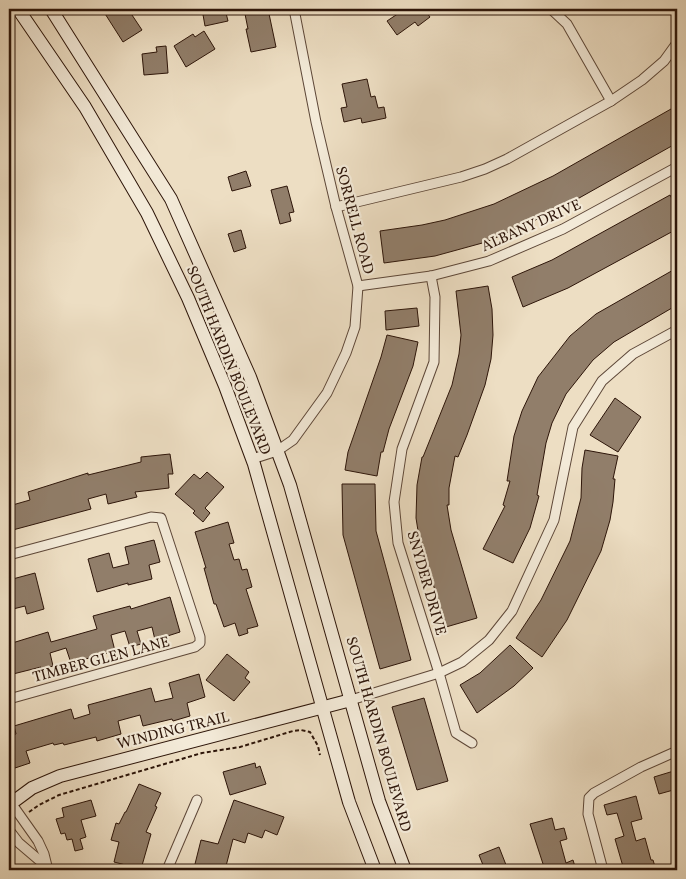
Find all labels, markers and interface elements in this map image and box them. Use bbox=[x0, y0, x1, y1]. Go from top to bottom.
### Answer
street label: SORRELL ROAD bbox=[329, 164, 378, 277]
street label: ALBANY DRIVE bbox=[478, 195, 585, 258]
street label: SOUTH HARDIN BOULEVARD bbox=[180, 263, 275, 458]
street label: SNYDER DRIVE bbox=[401, 529, 451, 638]
street label: TIMBER GLEN LANE bbox=[31, 632, 172, 689]
street label: SOUTH HARDIN BOULEVARD bbox=[340, 634, 416, 835]
street label: WINDING TRAIL bbox=[115, 707, 232, 756]

